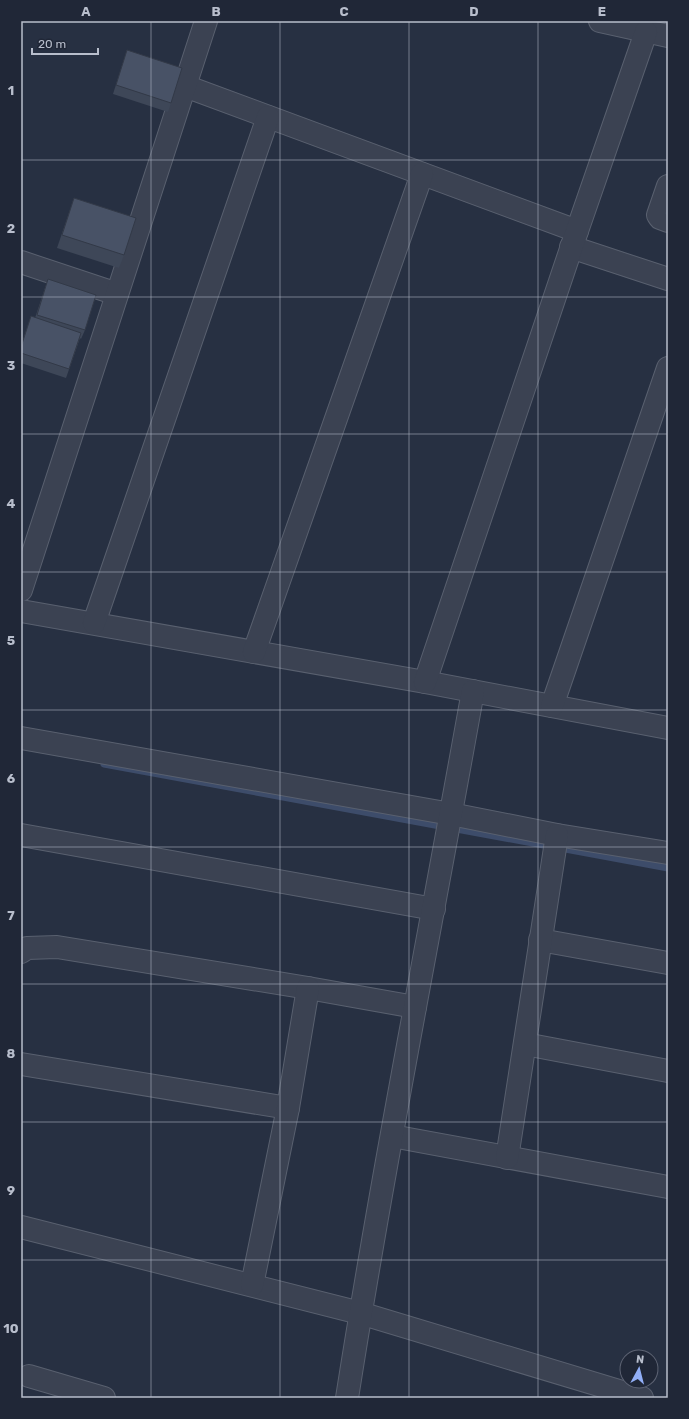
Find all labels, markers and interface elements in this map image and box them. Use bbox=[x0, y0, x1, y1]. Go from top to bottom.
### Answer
text: A bbox=[81, 4, 91, 19]
text: B bbox=[211, 4, 221, 19]
text: C bbox=[339, 4, 349, 19]
text: D bbox=[469, 4, 479, 19]
text: E bbox=[598, 4, 606, 19]
scale bar bbox=[32, 30, 98, 56]
text: 20 m bbox=[38, 37, 66, 51]
text: 1 bbox=[8, 83, 14, 98]
text: 2 bbox=[7, 221, 15, 236]
text: 3 bbox=[7, 358, 16, 373]
text: 4 bbox=[7, 496, 16, 511]
text: 5 bbox=[7, 633, 15, 648]
text: 6 bbox=[7, 771, 16, 786]
text: 7 bbox=[7, 908, 15, 923]
text: 8 bbox=[7, 1046, 16, 1061]
text: 9 bbox=[7, 1183, 15, 1198]
text: 10 bbox=[3, 1321, 19, 1336]
north arrow bbox=[619, 1349, 659, 1389]
text: N bbox=[635, 1353, 645, 1367]

